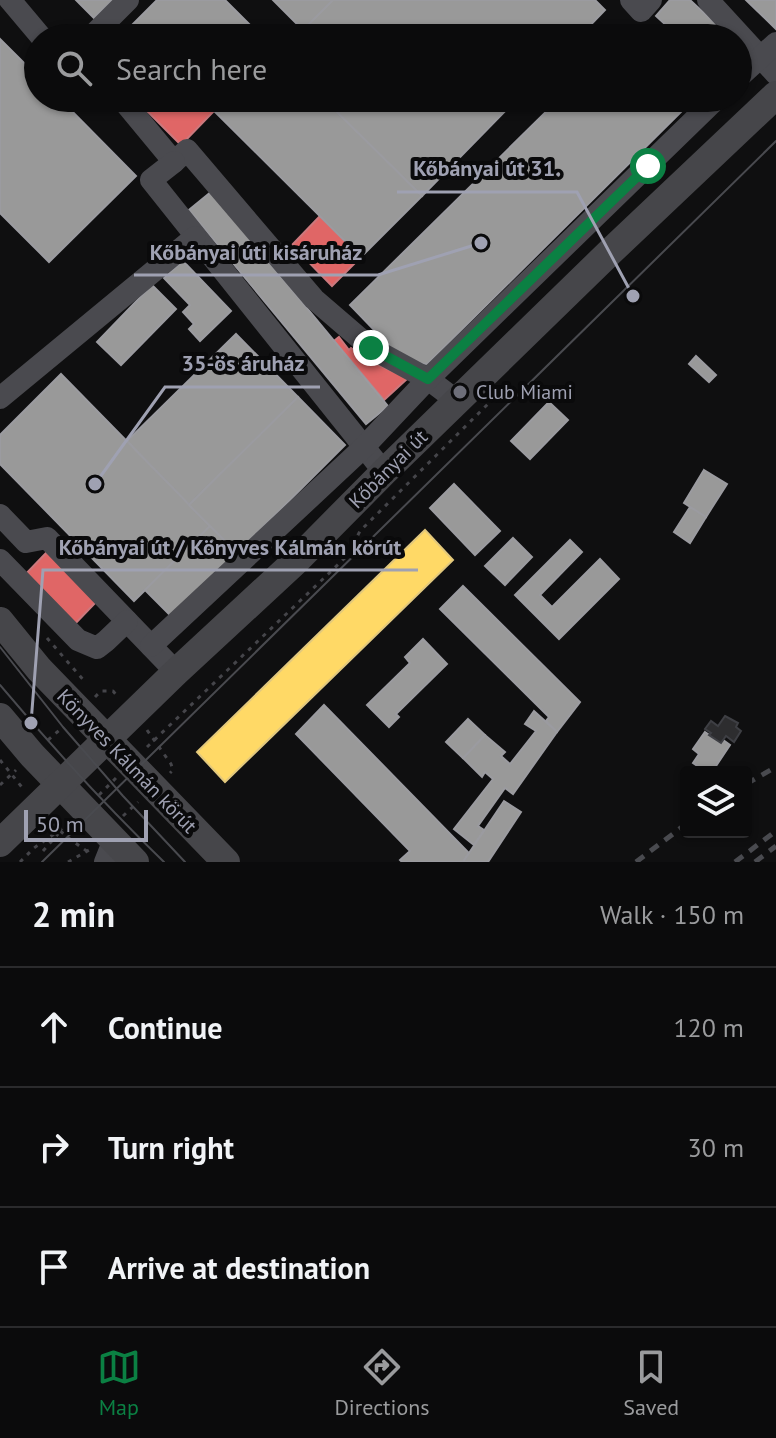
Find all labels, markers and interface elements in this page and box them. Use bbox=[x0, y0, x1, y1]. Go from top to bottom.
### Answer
search box bbox=[24, 24, 752, 112]
icon: search bbox=[52, 46, 96, 90]
text: Search here bbox=[116, 49, 267, 88]
callout: Kőbányai út 31. bbox=[397, 146, 577, 192]
route start bbox=[630, 148, 666, 184]
text: Kőbányai út 31. bbox=[413, 154, 561, 182]
callout: Kőbányai úti kisáruház bbox=[134, 229, 378, 275]
text: Kőbányai úti kisáruház bbox=[150, 238, 362, 266]
route end bbox=[353, 330, 389, 366]
callout: 35-ös áruház bbox=[165, 341, 320, 387]
text: 35-ös áruház bbox=[182, 349, 304, 377]
place label: Club Miami bbox=[476, 379, 573, 405]
marker: Club Miami bbox=[451, 383, 469, 401]
street label: Kőbányai út bbox=[343, 424, 433, 514]
callout: Kőbányai út / Könyves Kálmán körút bbox=[43, 524, 418, 570]
text: Kőbányai út / Könyves Kálmán körút bbox=[59, 533, 402, 561]
street label: Könyves Kálmán körút bbox=[51, 683, 203, 839]
map controls bbox=[680, 766, 752, 838]
button: layers bbox=[680, 766, 752, 838]
scale bar bbox=[24, 806, 148, 842]
text: 50 m bbox=[36, 810, 84, 838]
text: 2 min bbox=[32, 892, 115, 936]
text: Walk · 150 m bbox=[600, 898, 744, 931]
icon: ahead bbox=[32, 1005, 76, 1049]
text: Continue bbox=[108, 1008, 222, 1047]
text: 120 m bbox=[673, 1011, 744, 1044]
icon: right bbox=[32, 1125, 76, 1169]
text: Turn right bbox=[108, 1128, 234, 1167]
text: 30 m bbox=[688, 1131, 744, 1164]
icon: arrive bbox=[32, 1245, 76, 1289]
text: Arrive at destination bbox=[108, 1248, 370, 1287]
tab: Map bbox=[97, 1345, 141, 1421]
tab: Directions bbox=[334, 1345, 430, 1421]
tab: Saved bbox=[623, 1345, 679, 1421]

